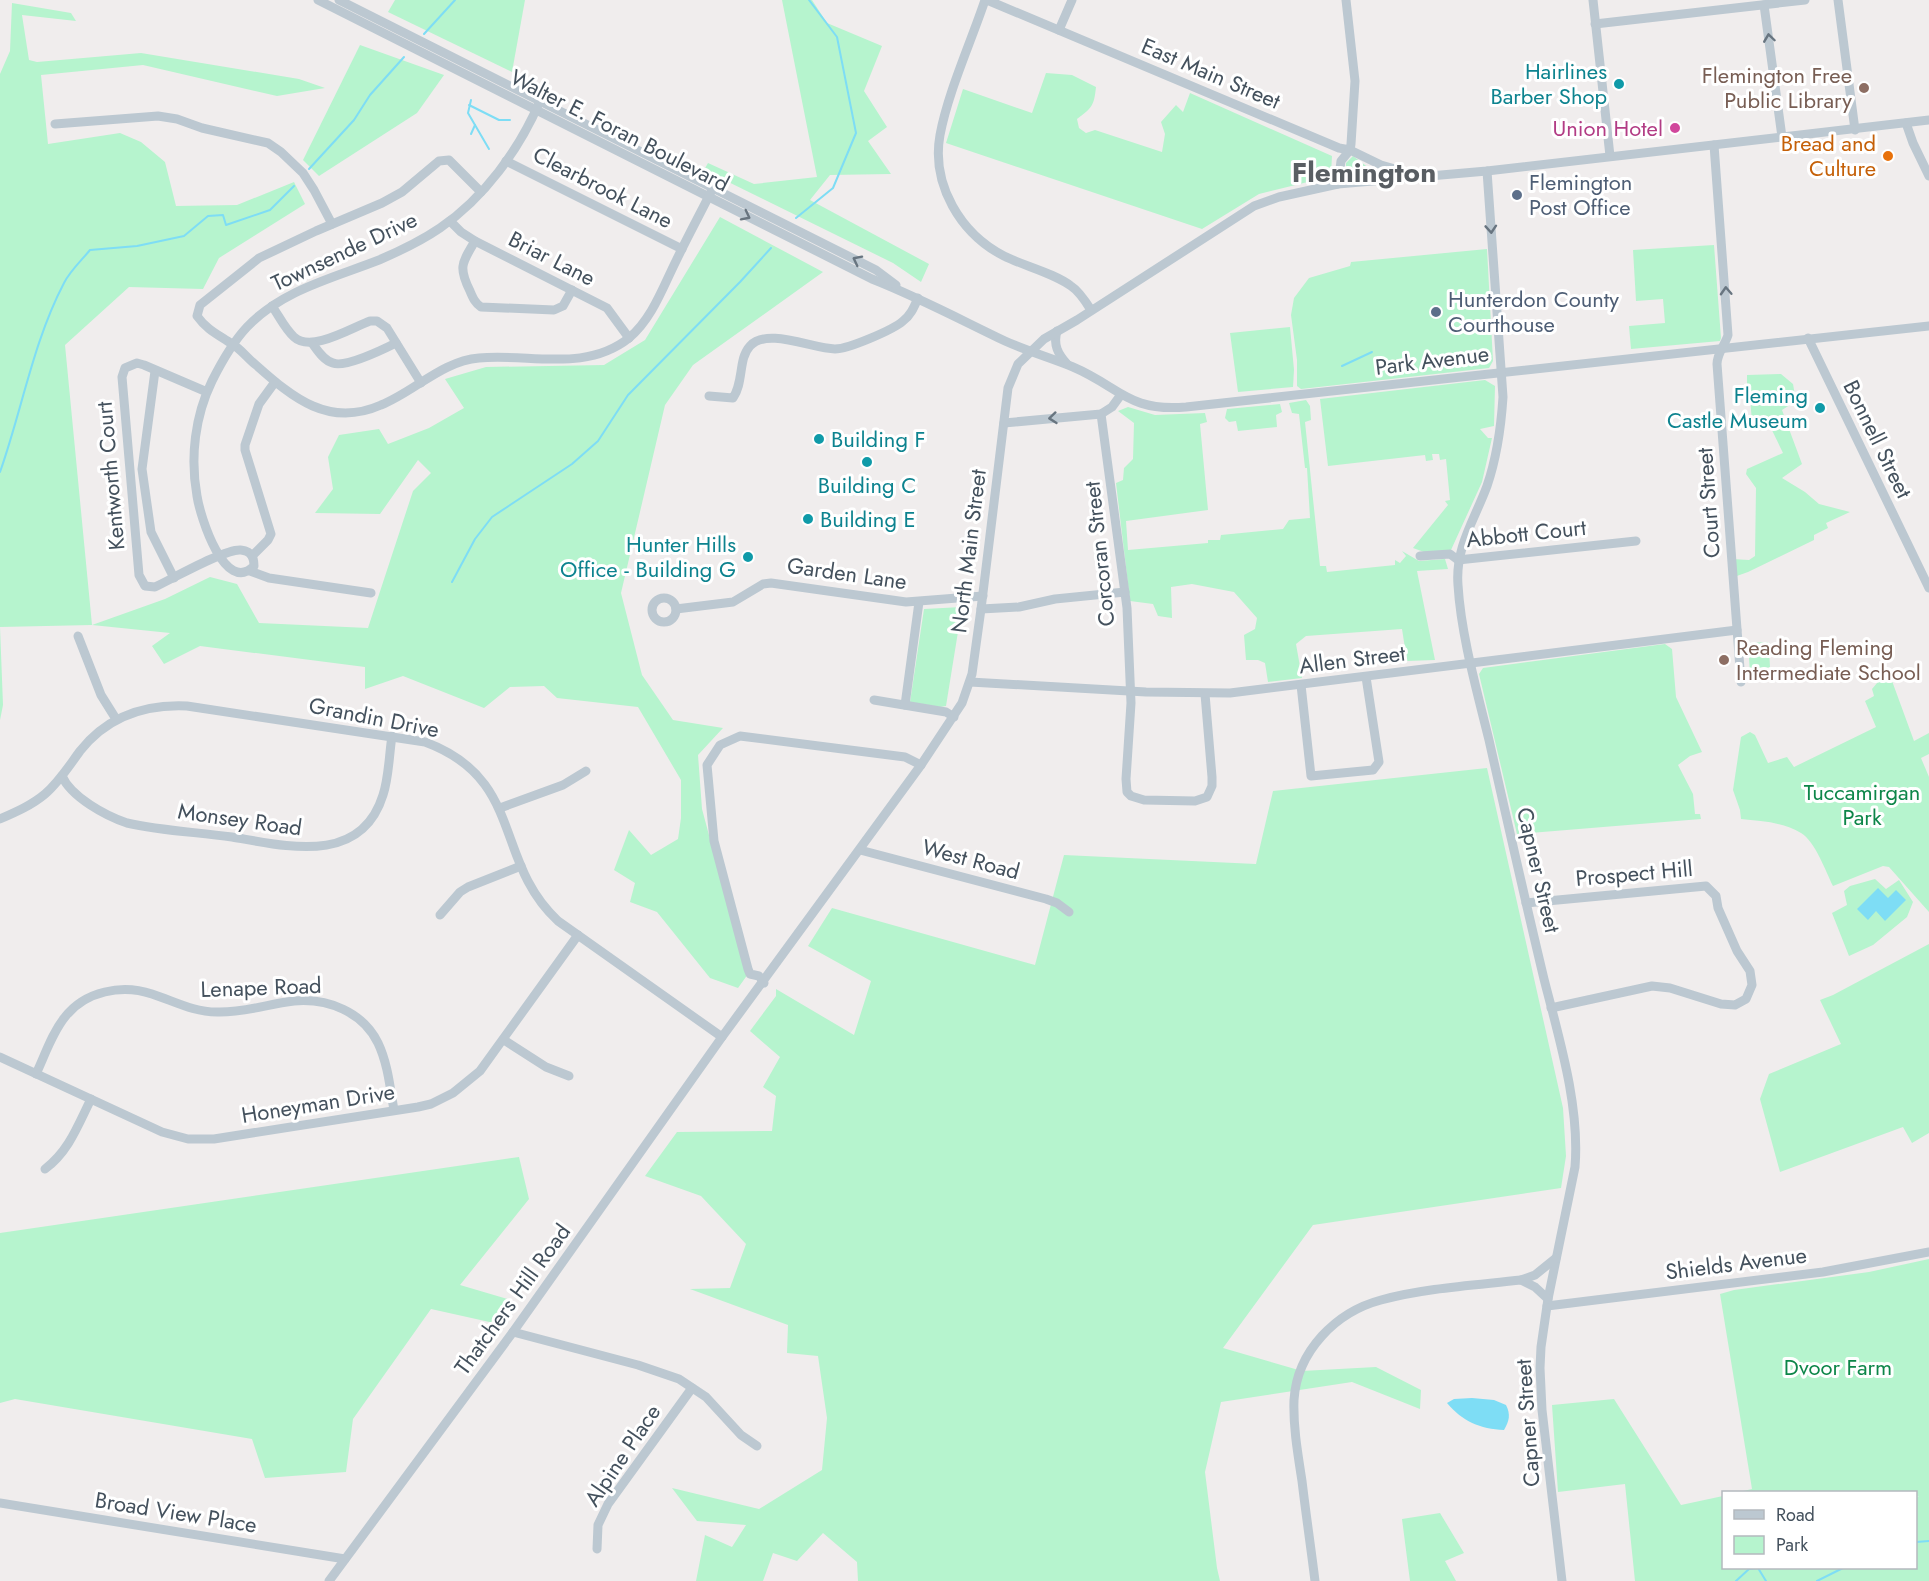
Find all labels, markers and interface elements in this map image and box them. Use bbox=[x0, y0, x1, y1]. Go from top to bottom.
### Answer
street label: East Main Street bbox=[1137, 29, 1286, 117]
one-way arrow bbox=[1763, 33, 1775, 42]
place label: Hairlines Barber Shop bbox=[1490, 55, 1607, 112]
place label: Flemington Free Public Library bbox=[1702, 59, 1852, 116]
street label: Walter E. Foran Boulevard bbox=[505, 61, 735, 199]
marker: Hairlines Barber Shop bbox=[1612, 77, 1626, 91]
marker: Flemington Free Public Library bbox=[1857, 81, 1871, 95]
place label: Union Hotel bbox=[1552, 112, 1663, 144]
marker: Union Hotel bbox=[1668, 121, 1682, 135]
place label: Bread and Culture bbox=[1781, 127, 1876, 184]
street label: Clearbrook Lane bbox=[528, 138, 678, 236]
marker: Bread and Culture bbox=[1881, 149, 1895, 163]
district label: Flemington bbox=[1292, 152, 1436, 193]
place label: Flemington Post Office bbox=[1529, 166, 1632, 223]
marker: Flemington Post Office bbox=[1510, 188, 1524, 202]
street label: Townsende Drive bbox=[266, 203, 422, 299]
one-way arrow bbox=[739, 208, 750, 220]
street label: Briar Lane bbox=[503, 222, 601, 294]
one-way arrow bbox=[1484, 225, 1497, 234]
one-way arrow bbox=[852, 255, 863, 267]
place label: Hunterdon County Courthouse bbox=[1448, 283, 1619, 340]
one-way arrow bbox=[1719, 287, 1732, 296]
marker: Hunterdon County Courthouse bbox=[1429, 305, 1443, 319]
street label: Park Avenue bbox=[1373, 337, 1491, 383]
street label: Bonnell Street bbox=[1836, 374, 1921, 504]
place label: Fleming Castle Museum bbox=[1667, 379, 1808, 436]
street label: Kentworth Court bbox=[88, 400, 132, 552]
marker: Fleming Castle Museum bbox=[1813, 401, 1827, 415]
one-way arrow bbox=[1048, 411, 1057, 424]
place label: Building F bbox=[831, 423, 926, 455]
marker: Building F bbox=[812, 432, 826, 446]
street label: Court Street bbox=[1688, 446, 1728, 559]
marker: Building C bbox=[860, 455, 874, 469]
street label: North Main Street bbox=[942, 467, 994, 635]
place label: Building C bbox=[818, 469, 916, 501]
street label: Corcoran Street bbox=[1075, 479, 1123, 628]
place label: Building E bbox=[820, 503, 916, 535]
street label: Abbott Court bbox=[1465, 511, 1588, 555]
marker: Building E bbox=[801, 512, 815, 526]
place label: Hunter Hills Office - Building G bbox=[560, 528, 736, 585]
street label: Garden Lane bbox=[785, 549, 909, 597]
marker: Hunter Hills Office - Building G bbox=[741, 550, 755, 564]
place label: Reading Fleming Intermediate School bbox=[1736, 631, 1921, 688]
street label: Allen Street bbox=[1297, 637, 1408, 681]
marker: Reading Fleming Intermediate School bbox=[1717, 653, 1731, 667]
street label: Grandin Drive bbox=[306, 689, 442, 745]
park label: Tuccamirgan Park bbox=[1804, 776, 1920, 833]
street label: Monsey Road bbox=[176, 794, 304, 844]
street label: Capner Street bbox=[1509, 804, 1569, 937]
street label: West Road bbox=[919, 831, 1023, 887]
street label: Prospect Hill bbox=[1574, 852, 1694, 894]
street label: Lenape Road bbox=[200, 969, 322, 1005]
street label: Honeyman Drive bbox=[239, 1075, 397, 1131]
street label: Thatchers Hill Road bbox=[446, 1217, 578, 1381]
street label: Shields Avenue bbox=[1663, 1238, 1809, 1288]
park label: Dvoor Farm bbox=[1784, 1351, 1892, 1383]
street label: Capner Street bbox=[1507, 1357, 1547, 1488]
street label: Alpine Place bbox=[576, 1398, 668, 1512]
street label: Broad View Place bbox=[93, 1483, 259, 1541]
legend bbox=[1722, 1491, 1917, 1569]
text: Road bbox=[1776, 1502, 1815, 1528]
text: Park bbox=[1776, 1532, 1808, 1558]

